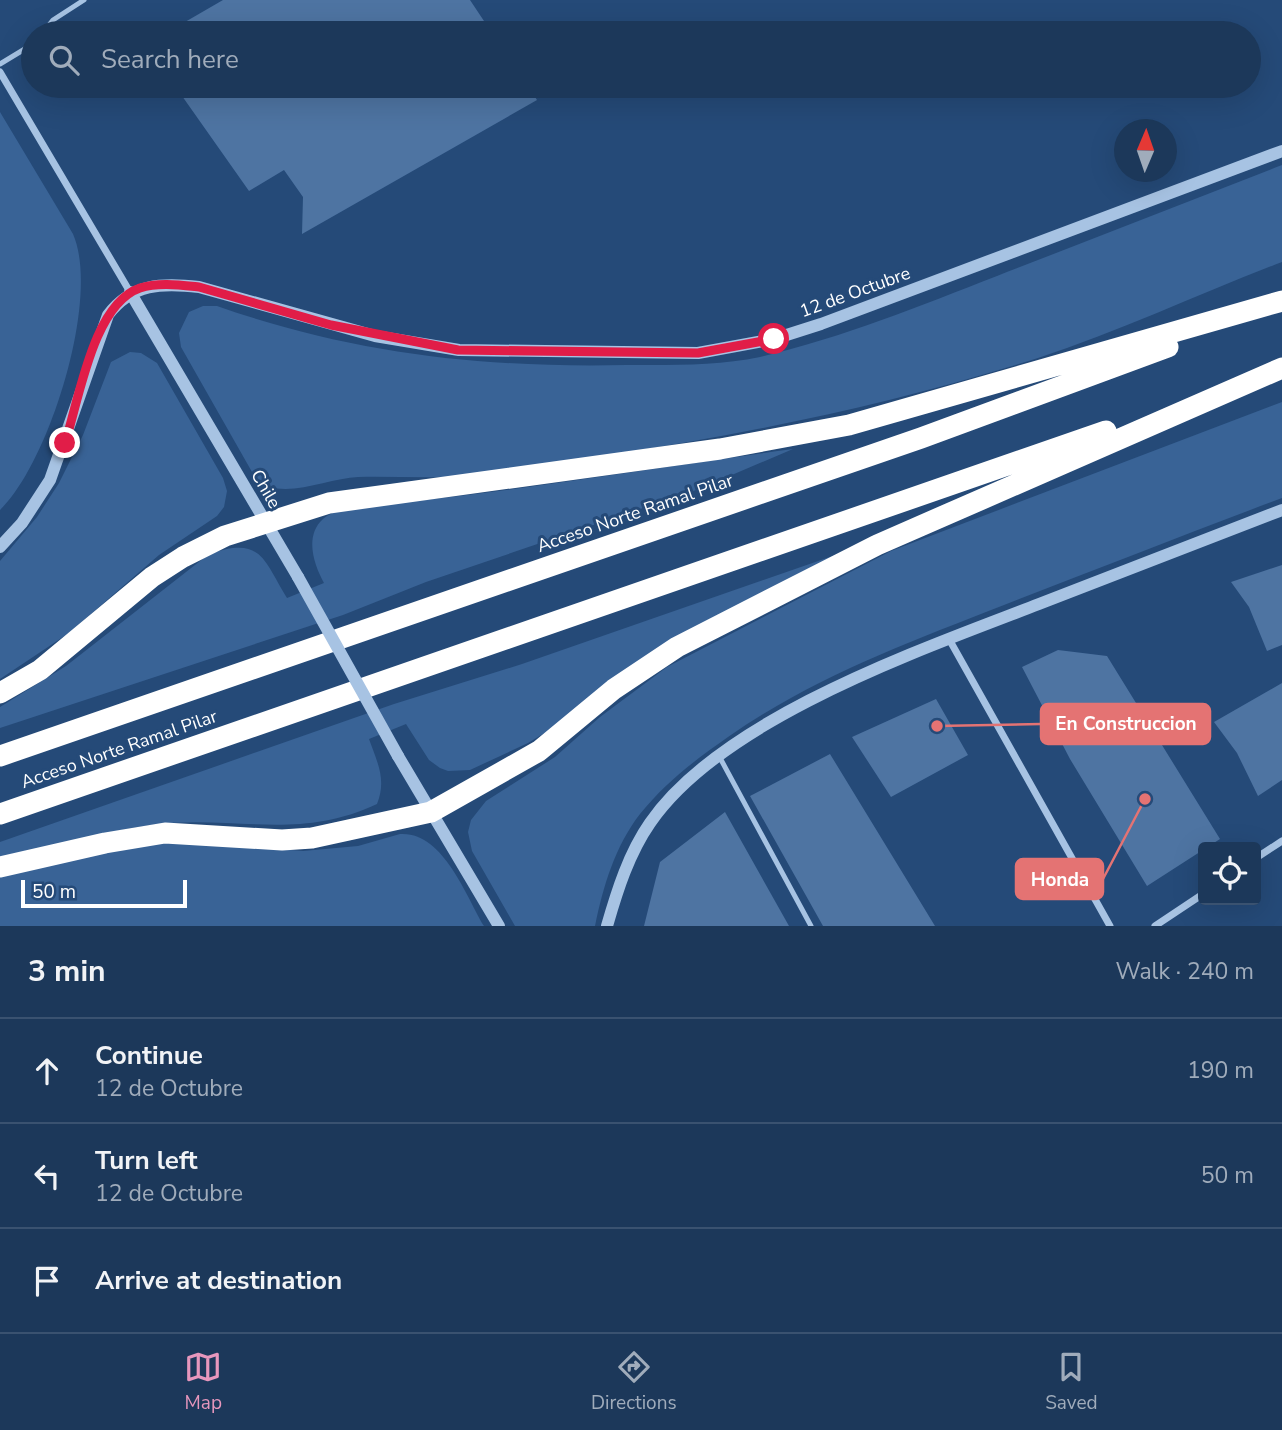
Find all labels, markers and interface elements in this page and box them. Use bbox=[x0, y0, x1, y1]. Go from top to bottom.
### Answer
search box bbox=[21, 21, 1261, 98]
icon: search bbox=[45, 41, 83, 79]
text: Search here bbox=[101, 42, 239, 77]
north arrow bbox=[1114, 119, 1177, 182]
street label: 12 de Octubre bbox=[796, 261, 914, 323]
route start bbox=[758, 323, 789, 354]
route end bbox=[49, 427, 80, 458]
street label: Chile bbox=[245, 465, 287, 513]
street label: Acceso Norte Ramal Pilar bbox=[534, 468, 737, 558]
street label: Acceso Norte Ramal Pilar bbox=[18, 704, 221, 794]
callout: En Construccion bbox=[1041, 704, 1210, 744]
text: En Construccion bbox=[1055, 711, 1197, 737]
map controls bbox=[1198, 842, 1261, 905]
button: locate bbox=[1198, 842, 1261, 905]
callout: Honda bbox=[1016, 859, 1103, 899]
text: Honda bbox=[1031, 867, 1089, 893]
scale bar bbox=[21, 877, 187, 909]
text: 50 m bbox=[32, 879, 76, 905]
text: 3 min bbox=[28, 951, 106, 992]
text: Walk · 240 m bbox=[1115, 956, 1254, 987]
text: Continue bbox=[95, 1038, 203, 1073]
icon: ahead bbox=[28, 1052, 66, 1090]
text: 190 m bbox=[1187, 1055, 1254, 1086]
text: 12 de Octubre bbox=[95, 1073, 243, 1104]
text: Turn left bbox=[95, 1143, 198, 1178]
icon: left bbox=[28, 1157, 66, 1195]
text: 50 m bbox=[1201, 1160, 1254, 1191]
text: 12 de Octubre bbox=[95, 1178, 243, 1209]
icon: arrive bbox=[28, 1262, 66, 1300]
text: Arrive at destination bbox=[95, 1263, 342, 1298]
tab: Map bbox=[184, 1348, 222, 1416]
tab: Directions bbox=[591, 1348, 677, 1416]
tab: Saved bbox=[1045, 1348, 1098, 1416]

